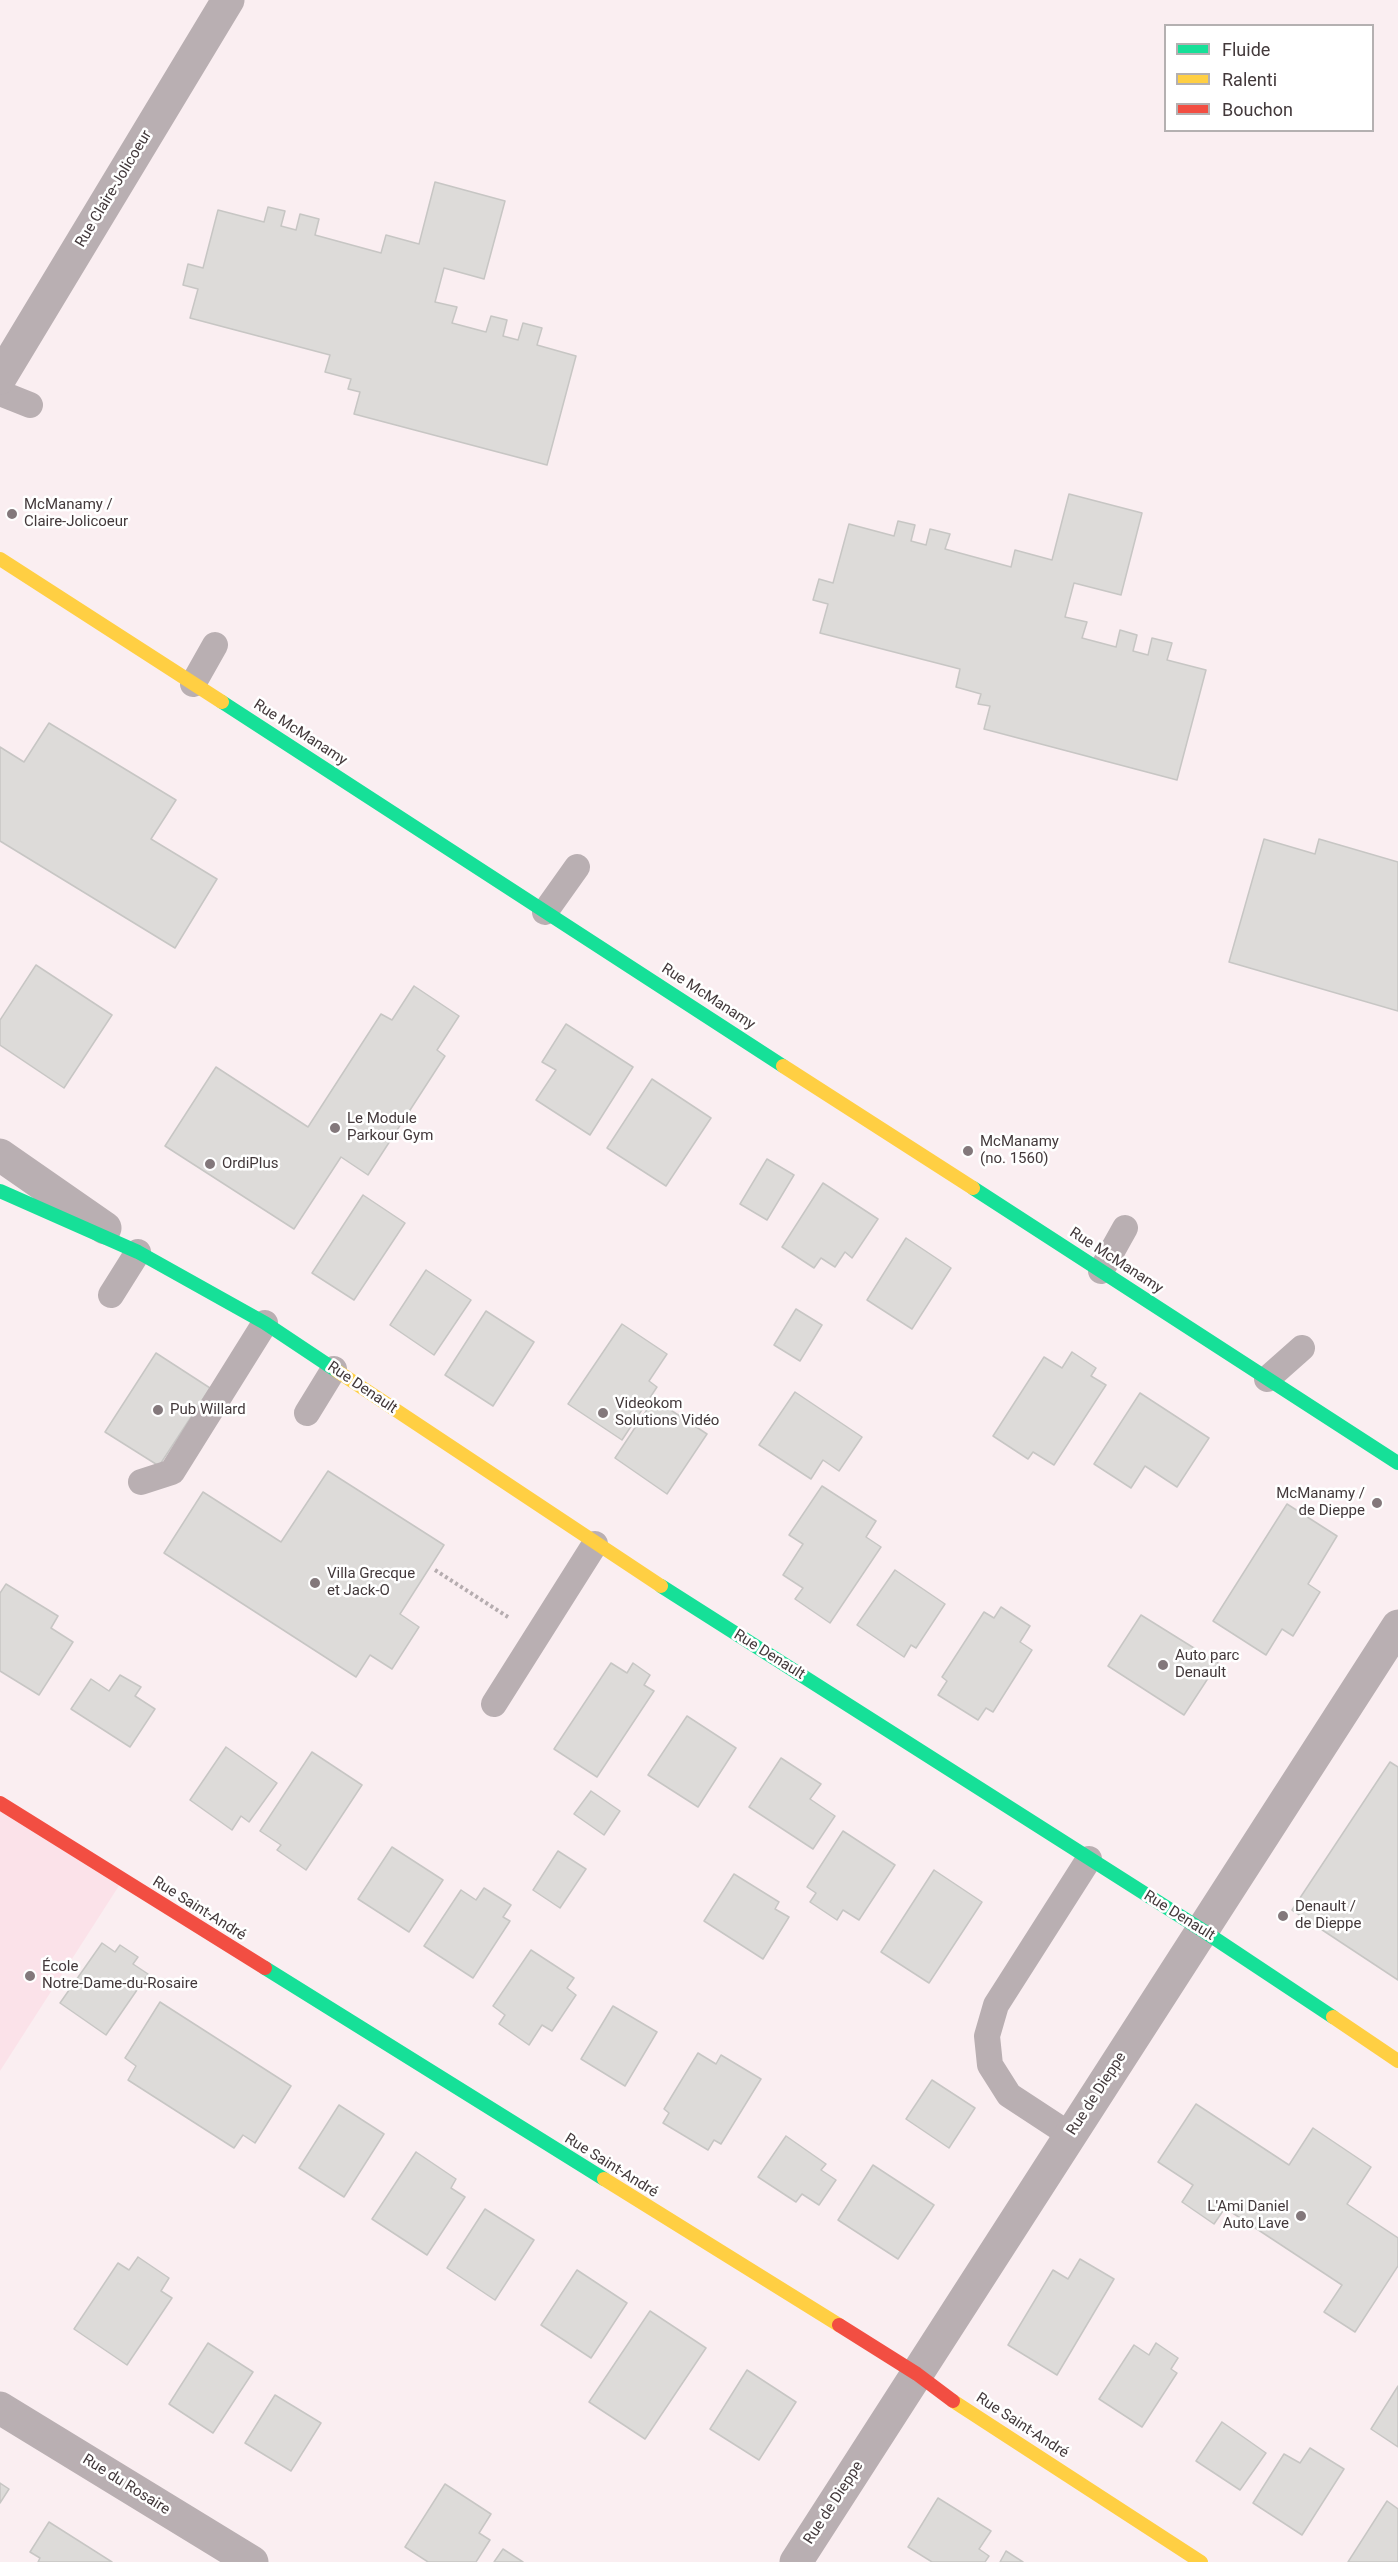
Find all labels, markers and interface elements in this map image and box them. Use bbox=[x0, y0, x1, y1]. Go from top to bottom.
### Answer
legend bbox=[1164, 24, 1374, 132]
text: Fluide bbox=[1222, 39, 1270, 60]
text: Ralenti bbox=[1222, 69, 1277, 90]
text: Bouchon bbox=[1222, 99, 1293, 120]
street label: Rue Claire-Jolicoeur bbox=[72, 127, 156, 251]
place label: McManamy / Claire-Jolicoeur bbox=[24, 496, 128, 531]
marker: McManamy / Claire-Jolicoeur bbox=[5, 507, 19, 521]
street label: Rue McManamy bbox=[250, 696, 350, 770]
street label: Rue McManamy bbox=[658, 960, 758, 1034]
place label: Le Module Parkour Gym bbox=[347, 1110, 433, 1145]
marker: Le Module Parkour Gym bbox=[328, 1121, 342, 1135]
place label: McManamy (no. 1560) bbox=[980, 1133, 1059, 1168]
marker: McManamy (no. 1560) bbox=[961, 1144, 975, 1158]
place label: OrdiPlus bbox=[222, 1155, 278, 1173]
marker: OrdiPlus bbox=[203, 1157, 217, 1171]
street label: Rue McManamy bbox=[1066, 1224, 1166, 1298]
street label: Rue Denault bbox=[324, 1358, 400, 1418]
place label: Videokom Solutions Vidéo bbox=[615, 1395, 719, 1430]
place label: Pub Willard bbox=[170, 1401, 246, 1419]
marker: Pub Willard bbox=[151, 1403, 165, 1417]
marker: Videokom Solutions Vidéo bbox=[596, 1406, 610, 1420]
place label: McManamy / de Dieppe bbox=[1276, 1485, 1365, 1520]
marker: McManamy / de Dieppe bbox=[1370, 1496, 1384, 1510]
place label: Villa Grecque et Jack-O bbox=[327, 1565, 415, 1600]
marker: Villa Grecque et Jack-O bbox=[308, 1576, 322, 1590]
street label: Rue Denault bbox=[730, 1626, 808, 1684]
place label: Auto parc Denault bbox=[1175, 1647, 1239, 1682]
marker: Auto parc Denault bbox=[1156, 1658, 1170, 1672]
street label: Rue Saint-André bbox=[149, 1873, 249, 1945]
street label: Rue Denault bbox=[1140, 1887, 1218, 1945]
place label: Denault / de Dieppe bbox=[1295, 1898, 1361, 1933]
marker: Denault / de Dieppe bbox=[1276, 1909, 1290, 1923]
place label: École Notre-Dame-du-Rosaire bbox=[42, 1958, 198, 1993]
marker: École Notre-Dame-du-Rosaire bbox=[23, 1969, 37, 1983]
street label: Rue de Dieppe bbox=[1063, 2049, 1131, 2139]
street label: Rue Saint-André bbox=[561, 2130, 661, 2202]
place label: L'Ami Daniel Auto Lave bbox=[1207, 2198, 1289, 2233]
marker: L'Ami Daniel Auto Lave bbox=[1294, 2209, 1308, 2223]
street label: Rue Saint-André bbox=[972, 2389, 1072, 2463]
street label: Rue du Rosaire bbox=[79, 2451, 173, 2519]
street label: Rue de Dieppe bbox=[800, 2458, 868, 2548]

